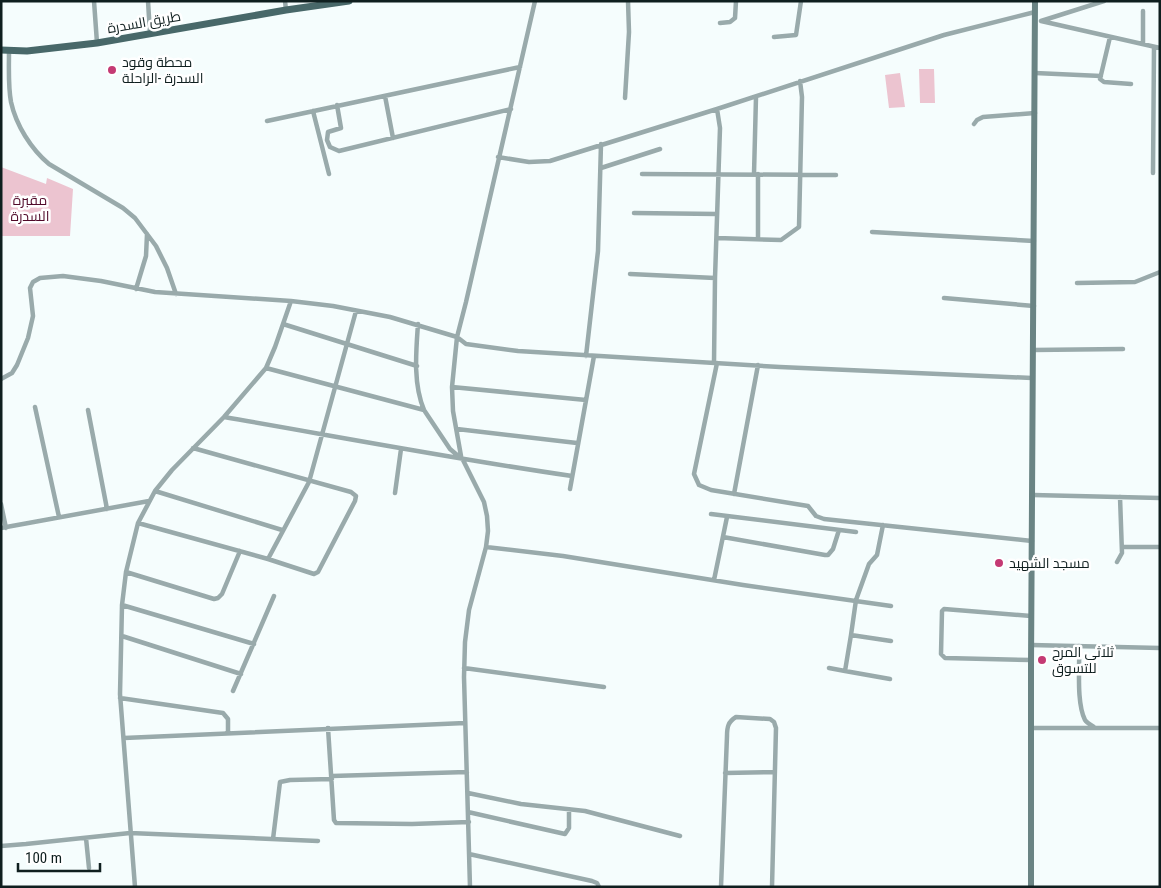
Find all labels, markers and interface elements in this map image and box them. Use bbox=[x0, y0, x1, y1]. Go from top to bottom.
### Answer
street label: طريق السدرة bbox=[106, 8, 182, 37]
place label: محطة وقود السدرة -الراحلة bbox=[122, 54, 203, 86]
marker: محطة وقود السدرة -الراحلة bbox=[106, 64, 118, 76]
park label: مقبرة السدرة bbox=[10, 192, 50, 224]
place label: مسجد الشهيد bbox=[1009, 555, 1090, 571]
marker: مسجد الشهيد bbox=[993, 557, 1005, 569]
place label: ثلاثي المرح للتسوق bbox=[1052, 644, 1114, 677]
marker: ثلاثي المرح للتسوق bbox=[1036, 654, 1048, 666]
scale bar bbox=[18, 840, 100, 872]
text: 100 m bbox=[25, 849, 62, 867]

